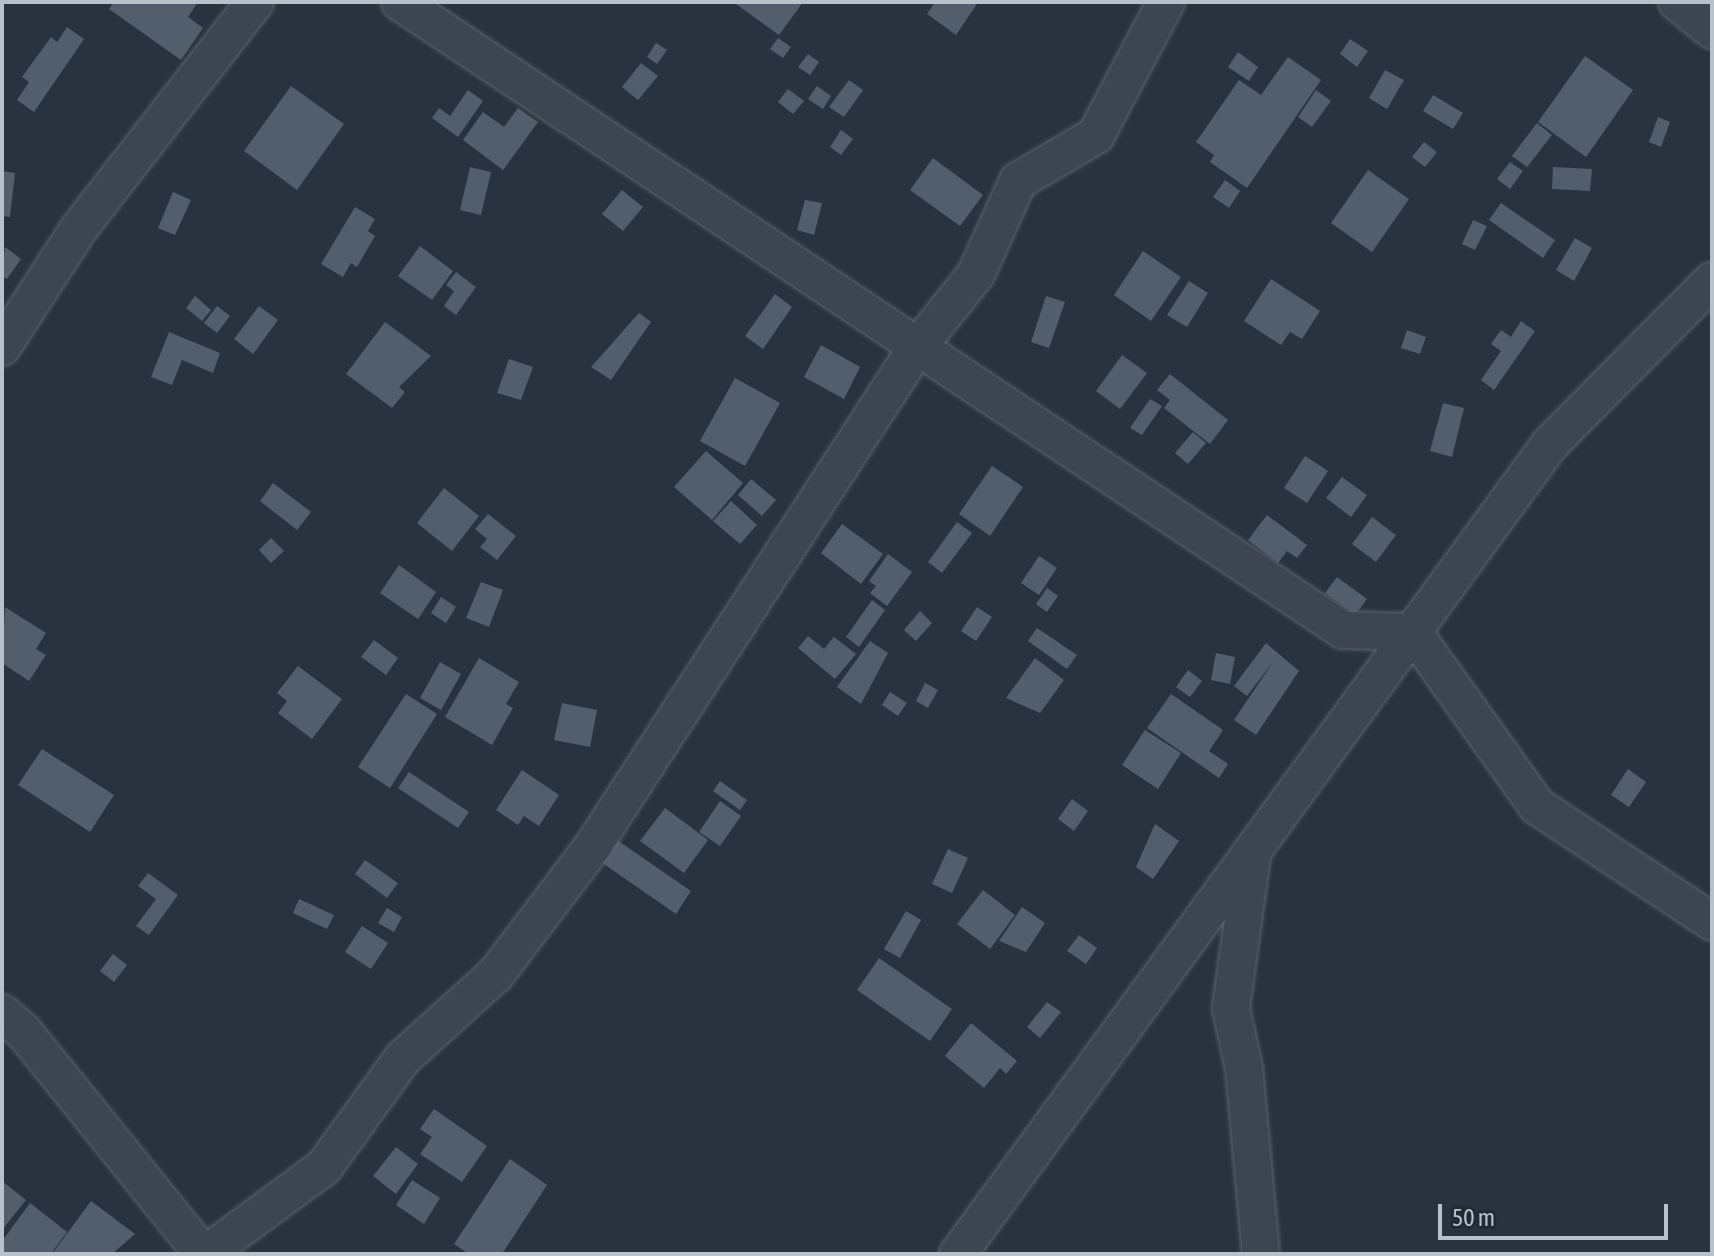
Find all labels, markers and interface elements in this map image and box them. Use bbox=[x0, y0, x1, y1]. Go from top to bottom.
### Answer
scale bar bbox=[1442, 1188, 1672, 1238]
text: 50 m bbox=[1452, 1204, 1495, 1231]

